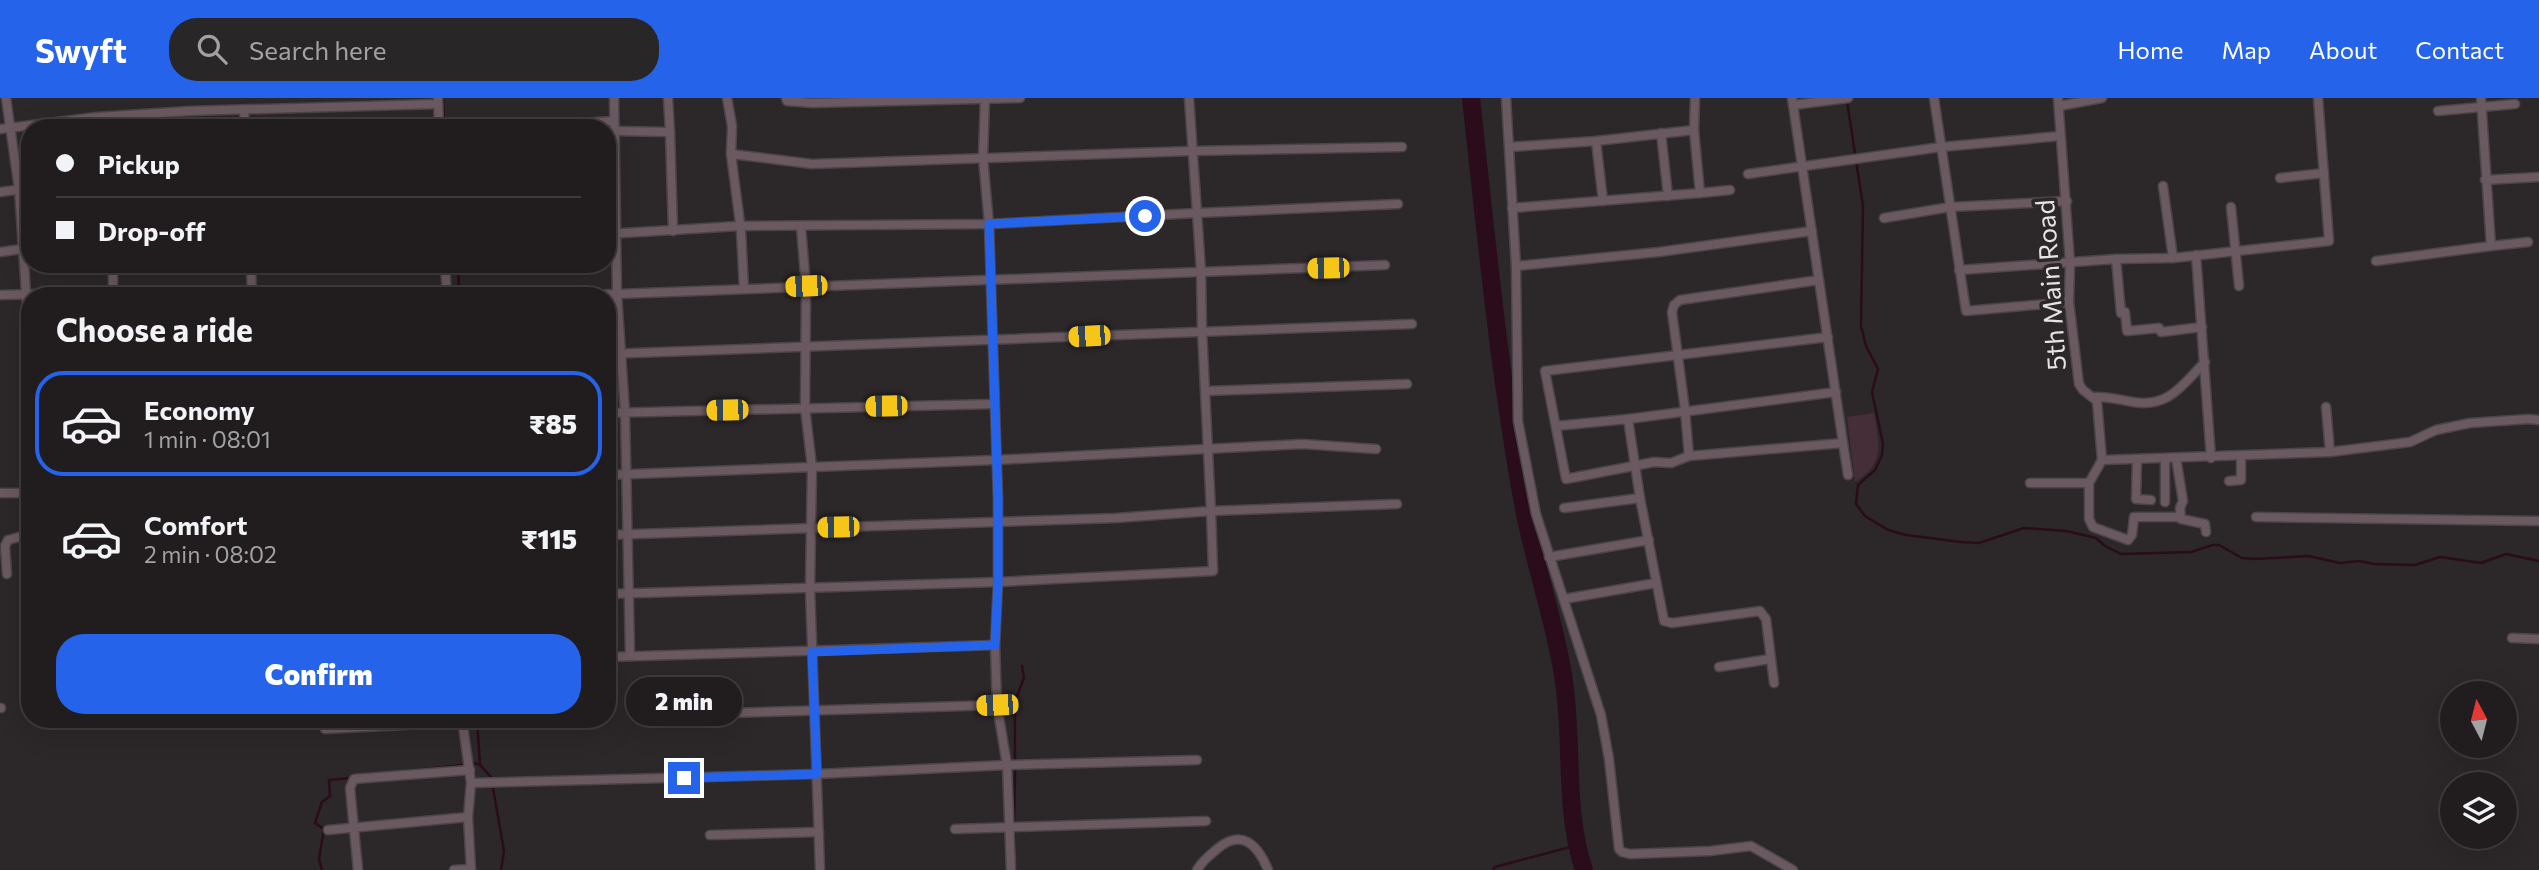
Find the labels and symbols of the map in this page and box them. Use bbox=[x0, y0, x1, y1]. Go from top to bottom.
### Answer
street label: 5th Main Road bbox=[2028, 199, 2071, 371]
route start bbox=[1129, 200, 1161, 232]
car bbox=[1307, 257, 1350, 279]
car bbox=[785, 275, 828, 297]
car bbox=[1068, 324, 1111, 348]
car bbox=[865, 395, 908, 417]
car bbox=[706, 399, 749, 421]
car bbox=[817, 516, 860, 538]
callout: 2 min bbox=[626, 676, 742, 726]
north arrow bbox=[2440, 681, 2516, 758]
car bbox=[976, 694, 1019, 716]
route end bbox=[668, 762, 700, 794]

